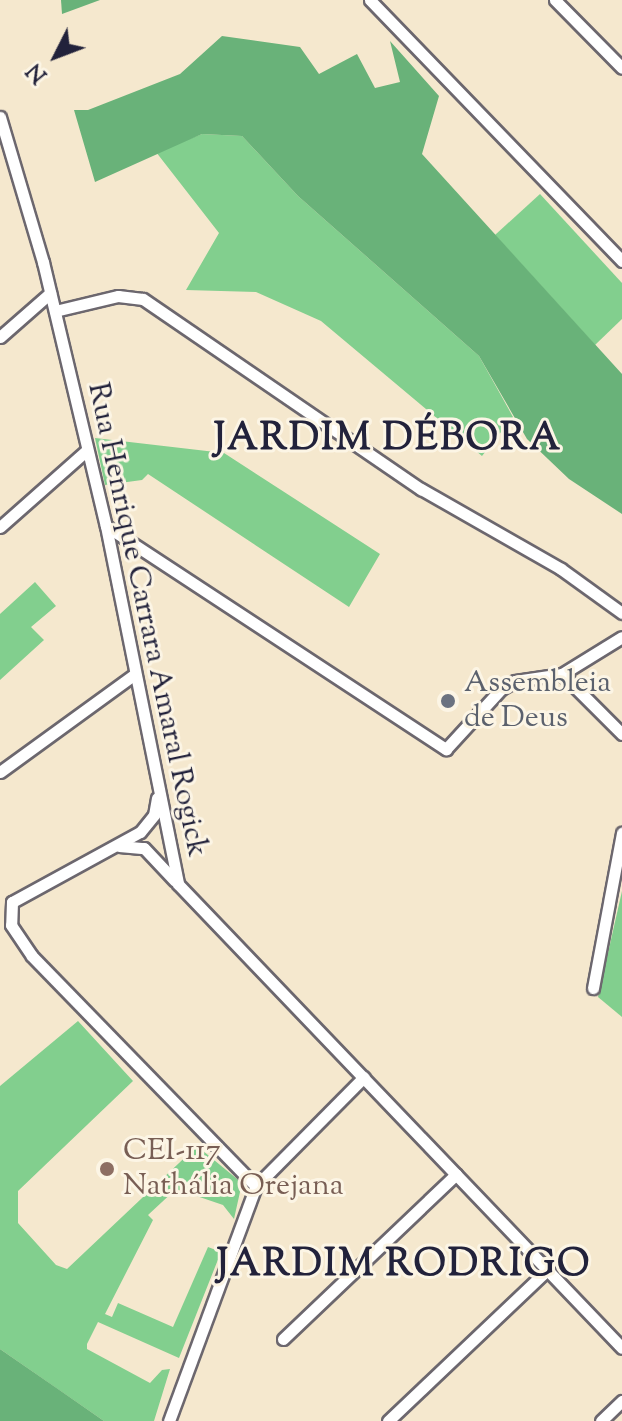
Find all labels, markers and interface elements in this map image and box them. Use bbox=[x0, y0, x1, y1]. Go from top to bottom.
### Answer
north arrow bbox=[16, 16, 96, 96]
text: N bbox=[20, 55, 56, 89]
street label: Rua Henrique Carrara Amaral Rogick bbox=[78, 380, 214, 860]
district label: JARDIM DÉBORA bbox=[214, 418, 562, 464]
place label: Assembleia de Deus bbox=[464, 666, 611, 736]
marker: Assembleia de Deus bbox=[439, 692, 457, 710]
place label: CEI-117 Nathália Orejana bbox=[123, 1134, 343, 1204]
marker: CEI-117 Nathália Orejana bbox=[98, 1160, 116, 1178]
district label: JARDIM RODRIGO bbox=[217, 1244, 591, 1290]

